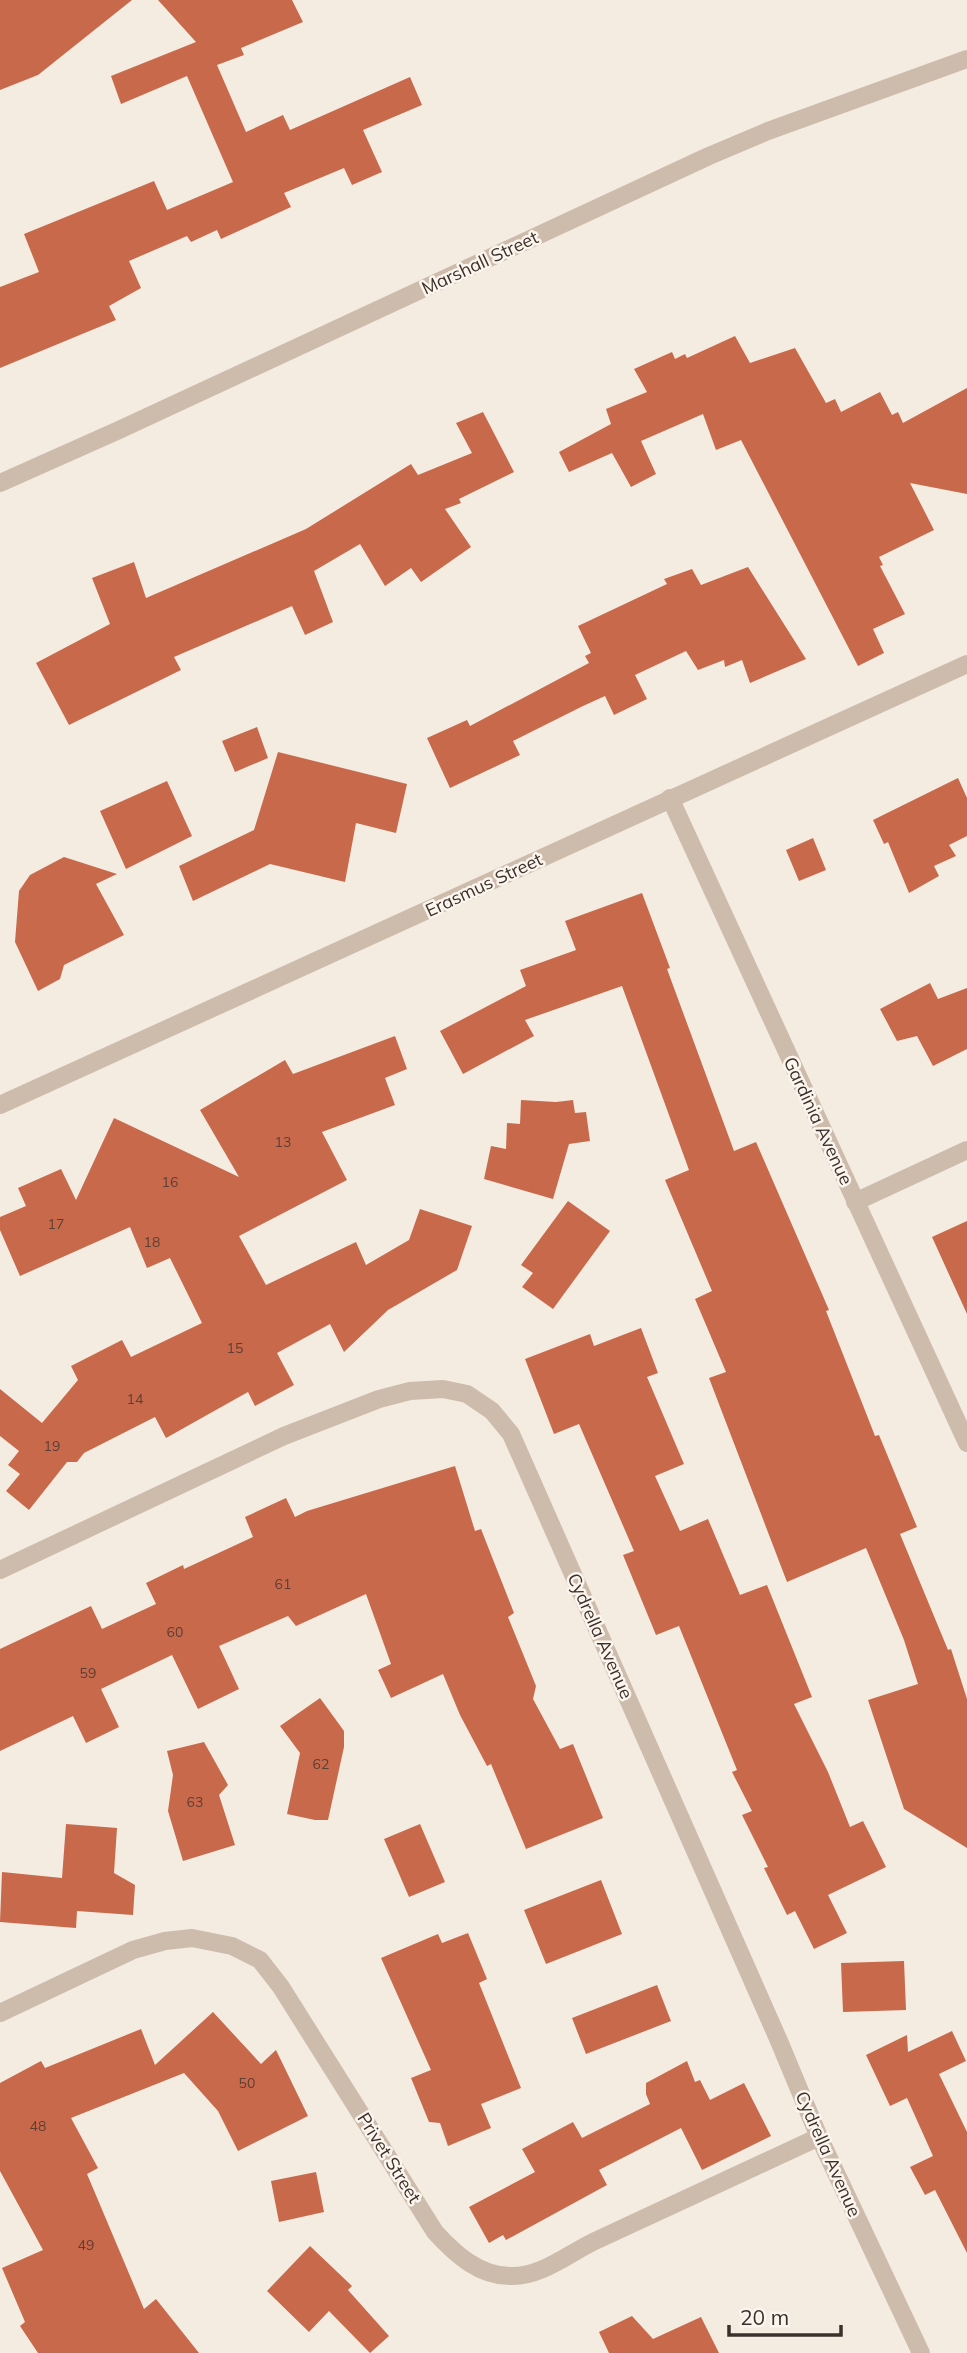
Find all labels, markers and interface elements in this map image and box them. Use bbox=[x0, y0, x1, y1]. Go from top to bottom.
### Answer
street label: Marshall Street bbox=[418, 225, 542, 300]
street label: Erasmus Street bbox=[422, 847, 546, 922]
street label: Gardinia Avenue bbox=[779, 1053, 858, 1188]
house number: 13 bbox=[275, 1133, 291, 1151]
house number: 16 bbox=[162, 1173, 178, 1191]
house number: 17 bbox=[48, 1215, 64, 1233]
house number: 18 bbox=[144, 1233, 160, 1251]
house number: 15 bbox=[227, 1339, 243, 1357]
house number: 14 bbox=[127, 1390, 144, 1408]
house number: 19 bbox=[44, 1437, 60, 1455]
street label: Cydrella Avenue bbox=[562, 1569, 638, 1702]
house number: 61 bbox=[275, 1575, 291, 1593]
house number: 60 bbox=[167, 1623, 183, 1641]
house number: 59 bbox=[80, 1664, 96, 1682]
house number: 62 bbox=[313, 1755, 329, 1773]
house number: 63 bbox=[187, 1793, 203, 1811]
house number: 50 bbox=[239, 2074, 255, 2092]
street label: Cydrella Avenue bbox=[790, 2087, 866, 2220]
street label: Privet Street bbox=[353, 2108, 426, 2207]
house number: 48 bbox=[30, 2117, 46, 2135]
house number: 49 bbox=[78, 2236, 94, 2254]
scale bar bbox=[729, 2294, 841, 2338]
text: 20 m bbox=[740, 2304, 789, 2330]

